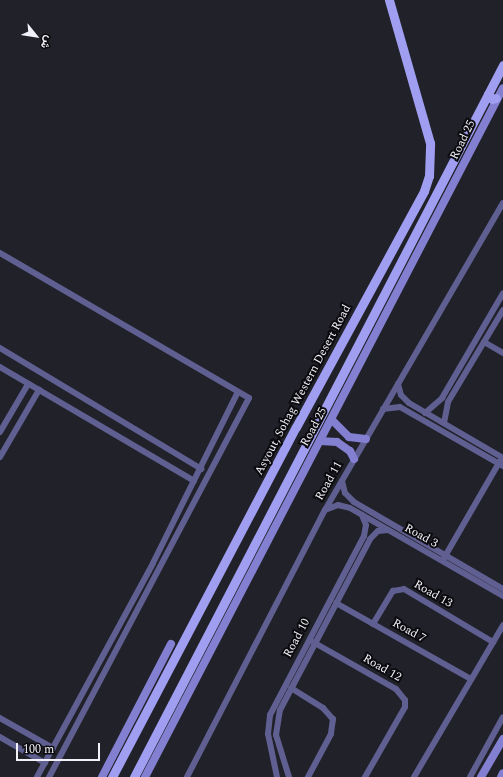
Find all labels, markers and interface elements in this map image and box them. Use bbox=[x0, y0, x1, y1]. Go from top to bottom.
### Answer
north arrow bbox=[16, 16, 56, 56]
text: ش bbox=[36, 32, 57, 52]
street label: Road 25 bbox=[447, 118, 479, 162]
street label: Asyout, Sohag Western Desert Road bbox=[252, 302, 354, 478]
street label: Road 25 bbox=[298, 405, 330, 449]
street label: Road 11 bbox=[313, 459, 345, 503]
street label: Road 3 bbox=[402, 521, 440, 551]
street label: Road 13 bbox=[411, 577, 455, 611]
street label: Road 10 bbox=[281, 616, 313, 660]
street label: Road 7 bbox=[390, 616, 428, 646]
street label: Road 12 bbox=[360, 651, 404, 685]
scale bar bbox=[18, 735, 102, 761]
text: 100 m bbox=[23, 740, 54, 759]

